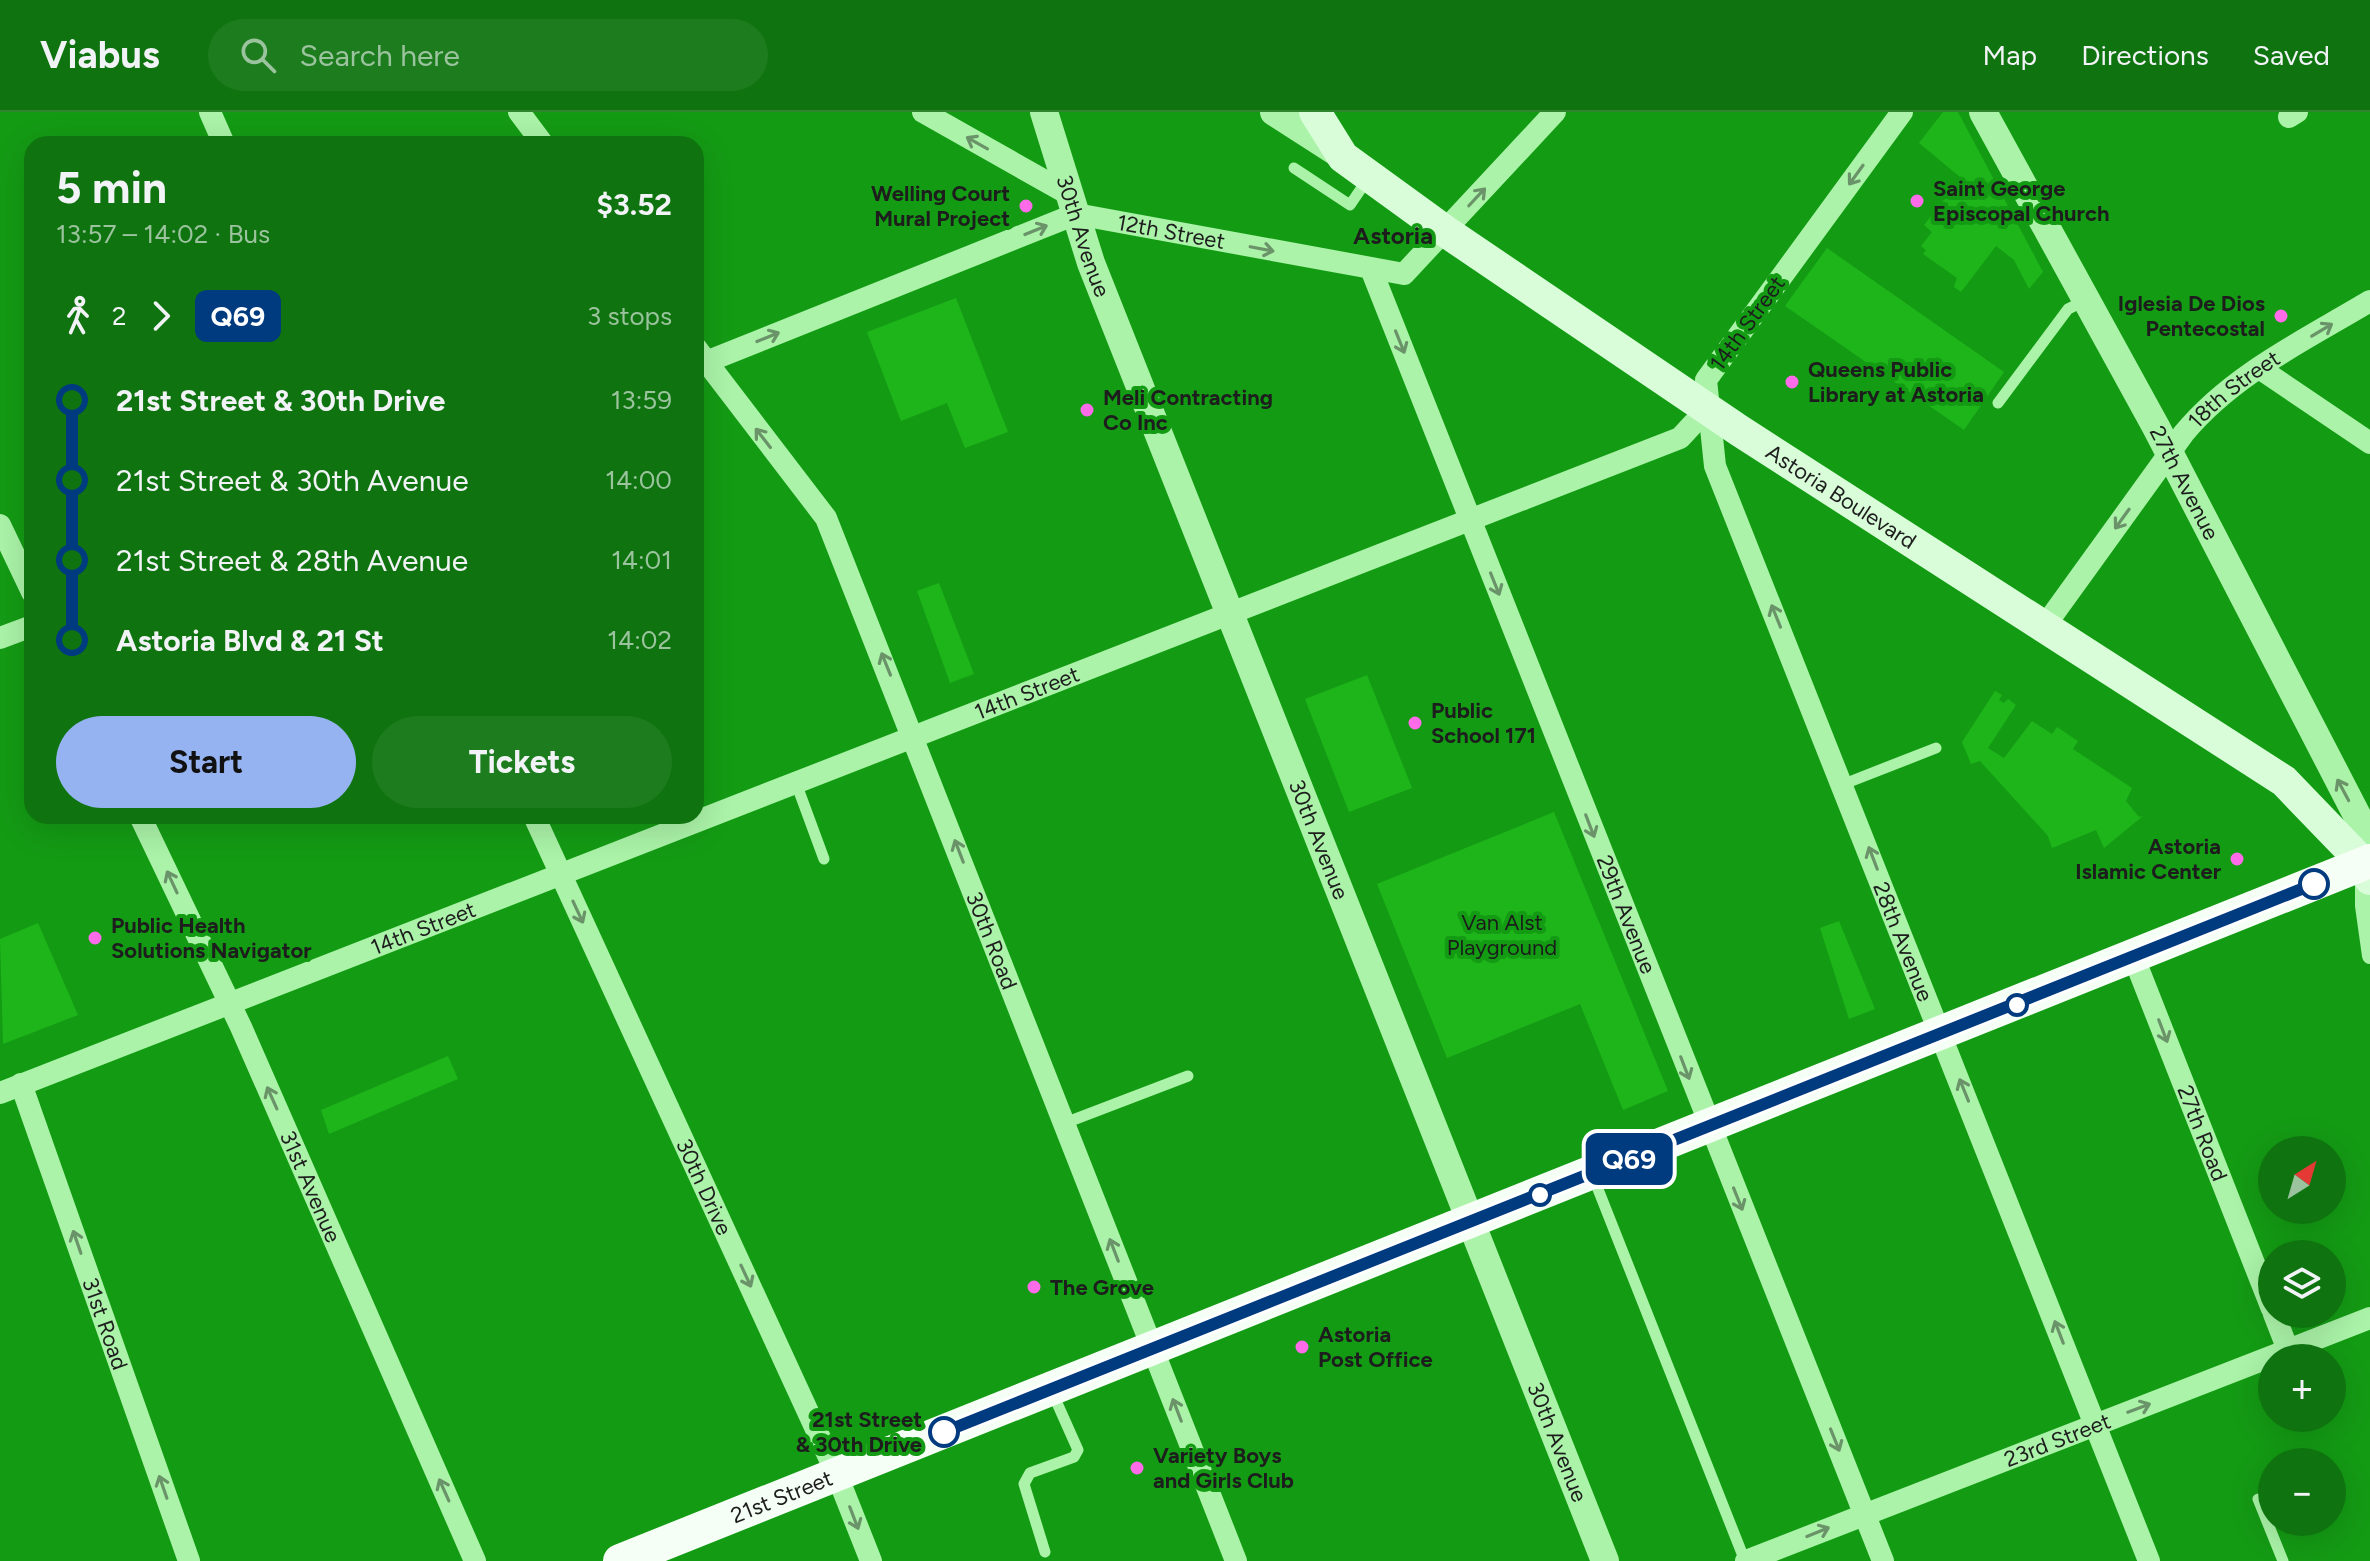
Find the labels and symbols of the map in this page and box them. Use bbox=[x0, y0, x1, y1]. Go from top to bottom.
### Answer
one-way arrow bbox=[966, 135, 990, 150]
one-way arrow bbox=[1847, 163, 1864, 185]
street label: 30th Avenue bbox=[1050, 172, 1116, 301]
place label: Saint George Episcopal Church bbox=[1933, 175, 2109, 227]
place label: Welling Court Mural Project bbox=[871, 180, 1010, 232]
one-way arrow bbox=[1467, 187, 1485, 207]
marker: Saint George Episcopal Church bbox=[1908, 192, 1926, 210]
marker: Welling Court Mural Project bbox=[1017, 197, 1035, 215]
street label: 12th Street bbox=[1115, 209, 1227, 255]
one-way arrow bbox=[1023, 221, 1048, 236]
district label: Astoria bbox=[1353, 221, 1433, 250]
one-way arrow bbox=[1249, 243, 1274, 258]
street label: 14th Street bbox=[1704, 271, 1791, 376]
place label: Iglesia De Dios Pentecostal bbox=[2118, 290, 2265, 342]
marker: Iglesia De Dios Pentecostal bbox=[2272, 307, 2290, 325]
one-way arrow bbox=[2310, 322, 2333, 338]
one-way arrow bbox=[755, 329, 780, 343]
one-way arrow bbox=[1393, 329, 1408, 354]
street label: 18th Street bbox=[2182, 344, 2285, 434]
place label: Queens Public Library at Astoria bbox=[1808, 356, 1984, 408]
marker: Queens Public Library at Astoria bbox=[1783, 373, 1801, 391]
place label: Meli Contracting Co Inc bbox=[1103, 384, 1273, 436]
marker: Meli Contracting Co Inc bbox=[1078, 401, 1096, 419]
street label: 27th Avenue bbox=[2144, 421, 2225, 544]
one-way arrow bbox=[755, 428, 772, 449]
street label: Astoria Boulevard bbox=[1761, 438, 1921, 555]
one-way arrow bbox=[2114, 508, 2131, 529]
one-way arrow bbox=[1489, 571, 1503, 596]
one-way arrow bbox=[1768, 604, 1782, 629]
one-way arrow bbox=[877, 652, 892, 677]
street label: 14th Street bbox=[971, 661, 1083, 726]
place label: Public School 171 bbox=[1431, 697, 1536, 749]
marker: Public School 171 bbox=[1406, 714, 1424, 732]
street label: 30th Avenue bbox=[1283, 776, 1355, 903]
one-way arrow bbox=[2335, 779, 2351, 802]
one-way arrow bbox=[1584, 813, 1598, 838]
place label: Astoria Islamic Center bbox=[2075, 833, 2222, 885]
one-way arrow bbox=[951, 839, 965, 864]
one-way arrow bbox=[1865, 846, 1879, 871]
marker: Astoria Islamic Center bbox=[2228, 850, 2246, 868]
street label: 29th Avenue bbox=[1591, 851, 1662, 978]
unlabelled marker bbox=[2299, 869, 2329, 899]
one-way arrow bbox=[164, 870, 179, 894]
street label: 28th Avenue bbox=[1867, 878, 1939, 1005]
street label: 30th Road bbox=[960, 888, 1023, 993]
street label: 14th Street bbox=[367, 896, 480, 961]
one-way arrow bbox=[572, 900, 587, 924]
park label: Van Alst Playground bbox=[1447, 909, 1557, 961]
place label: Public Health Solutions Navigator bbox=[111, 912, 312, 964]
marker: Public Health Solutions Navigator bbox=[86, 929, 104, 947]
unlabelled marker bbox=[2006, 994, 2028, 1016]
one-way arrow bbox=[2157, 1018, 2171, 1043]
one-way arrow bbox=[1679, 1055, 1693, 1080]
one-way arrow bbox=[1956, 1078, 1970, 1103]
street label: 27th Road bbox=[2171, 1081, 2233, 1185]
one-way arrow bbox=[264, 1086, 279, 1110]
street label: 31st Avenue bbox=[274, 1126, 347, 1247]
line badge: Q69 bbox=[1583, 1133, 1675, 1185]
street label: 30th Drive bbox=[670, 1134, 738, 1239]
north arrow bbox=[2258, 1136, 2346, 1224]
unlabelled marker bbox=[1529, 1184, 1551, 1206]
one-way arrow bbox=[1731, 1186, 1746, 1211]
one-way arrow bbox=[69, 1230, 83, 1255]
one-way arrow bbox=[1106, 1238, 1120, 1263]
one-way arrow bbox=[739, 1263, 754, 1287]
street label: 31st Road bbox=[76, 1274, 134, 1373]
place label: The Grove bbox=[1050, 1274, 1154, 1301]
marker: The Grove bbox=[1025, 1278, 1043, 1296]
one-way arrow bbox=[2051, 1320, 2065, 1345]
place label: Astoria Post Office bbox=[1318, 1321, 1433, 1373]
marker: Astoria Post Office bbox=[1293, 1338, 1311, 1356]
street label: 30th Avenue bbox=[1521, 1378, 1593, 1506]
one-way arrow bbox=[1169, 1398, 1183, 1423]
one-way arrow bbox=[2126, 1400, 2151, 1414]
place label: 21st Street & 30th Drive bbox=[796, 1406, 922, 1458]
street label: 23rd Street bbox=[2000, 1407, 2114, 1473]
marker: 21st Street & 30th Drive bbox=[929, 1417, 959, 1447]
one-way arrow bbox=[1829, 1427, 1843, 1452]
place label: Variety Boys and Girls Club bbox=[1153, 1442, 1294, 1494]
marker: Variety Boys and Girls Club bbox=[1128, 1459, 1146, 1477]
street label: 21st Street bbox=[727, 1464, 836, 1529]
one-way arrow bbox=[155, 1475, 170, 1500]
one-way arrow bbox=[436, 1478, 451, 1502]
one-way arrow bbox=[848, 1505, 862, 1530]
one-way arrow bbox=[1805, 1523, 1830, 1538]

